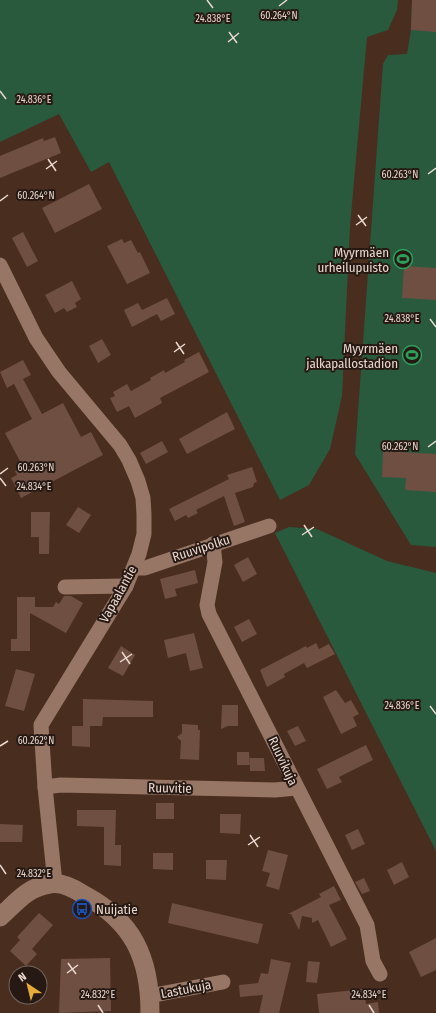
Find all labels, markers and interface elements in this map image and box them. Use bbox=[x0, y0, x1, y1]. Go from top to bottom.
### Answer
text: 60.264°N bbox=[260, 10, 298, 22]
text: 24.838°E bbox=[195, 13, 231, 25]
text: 24.836°E bbox=[17, 94, 52, 106]
text: 60.263°N bbox=[382, 169, 418, 181]
text: 60.264°N bbox=[17, 190, 55, 202]
place label: Myyrmäen urheilupuisto bbox=[317, 245, 389, 275]
sports icon: Myyrmäen urheilupuisto bbox=[392, 248, 414, 270]
text: 24.838°E bbox=[384, 313, 420, 325]
place label: Myyrmäen jalkapallostadion bbox=[305, 341, 398, 371]
sports icon: Myyrmäen jalkapallostadion bbox=[401, 344, 423, 366]
text: 60.262°N bbox=[382, 441, 418, 453]
text: 60.263°N bbox=[18, 462, 54, 474]
text: 24.834°E bbox=[17, 481, 52, 493]
street label: Ruuvipolku bbox=[170, 532, 232, 564]
street label: Vapaalantie bbox=[96, 563, 140, 625]
text: 24.836°E bbox=[385, 700, 420, 712]
street label: Ruuvikuja bbox=[265, 734, 301, 788]
text: 60.262°N bbox=[18, 735, 54, 747]
street label: Ruuvitie bbox=[148, 780, 192, 796]
text: 24.832°E bbox=[17, 868, 52, 880]
bus stop icon: Nuijatie bbox=[71, 898, 93, 920]
place label: Nuijatie bbox=[96, 902, 138, 917]
north arrow bbox=[8, 965, 48, 1005]
text: N bbox=[16, 970, 29, 984]
street label: Lastukuja bbox=[160, 977, 212, 1001]
text: 24.832°E bbox=[81, 989, 116, 1001]
text: 24.834°E bbox=[352, 989, 387, 1001]

